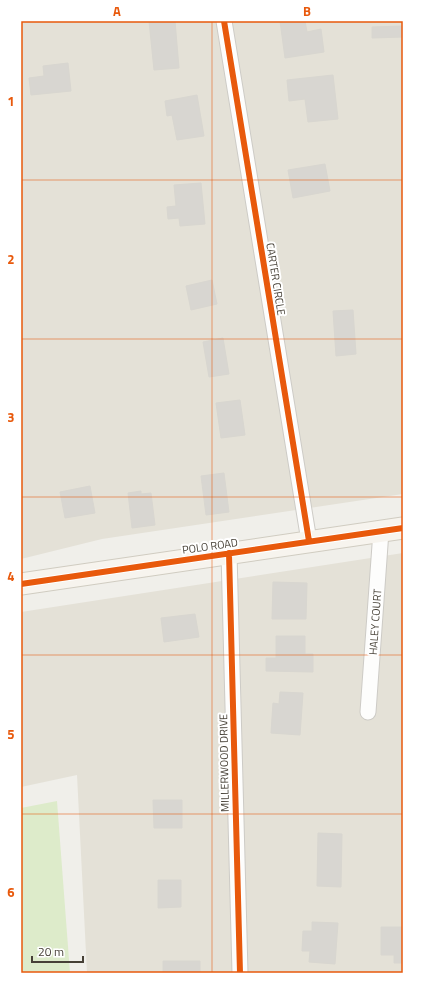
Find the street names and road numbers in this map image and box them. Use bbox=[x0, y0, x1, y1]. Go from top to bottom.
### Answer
street label: CARTER CIRCLE bbox=[262, 242, 290, 316]
street label: POLO ROAD bbox=[181, 534, 239, 558]
street label: HALEY COURT bbox=[365, 588, 385, 656]
street label: MILLERWOOD DRIVE bbox=[215, 714, 233, 812]

